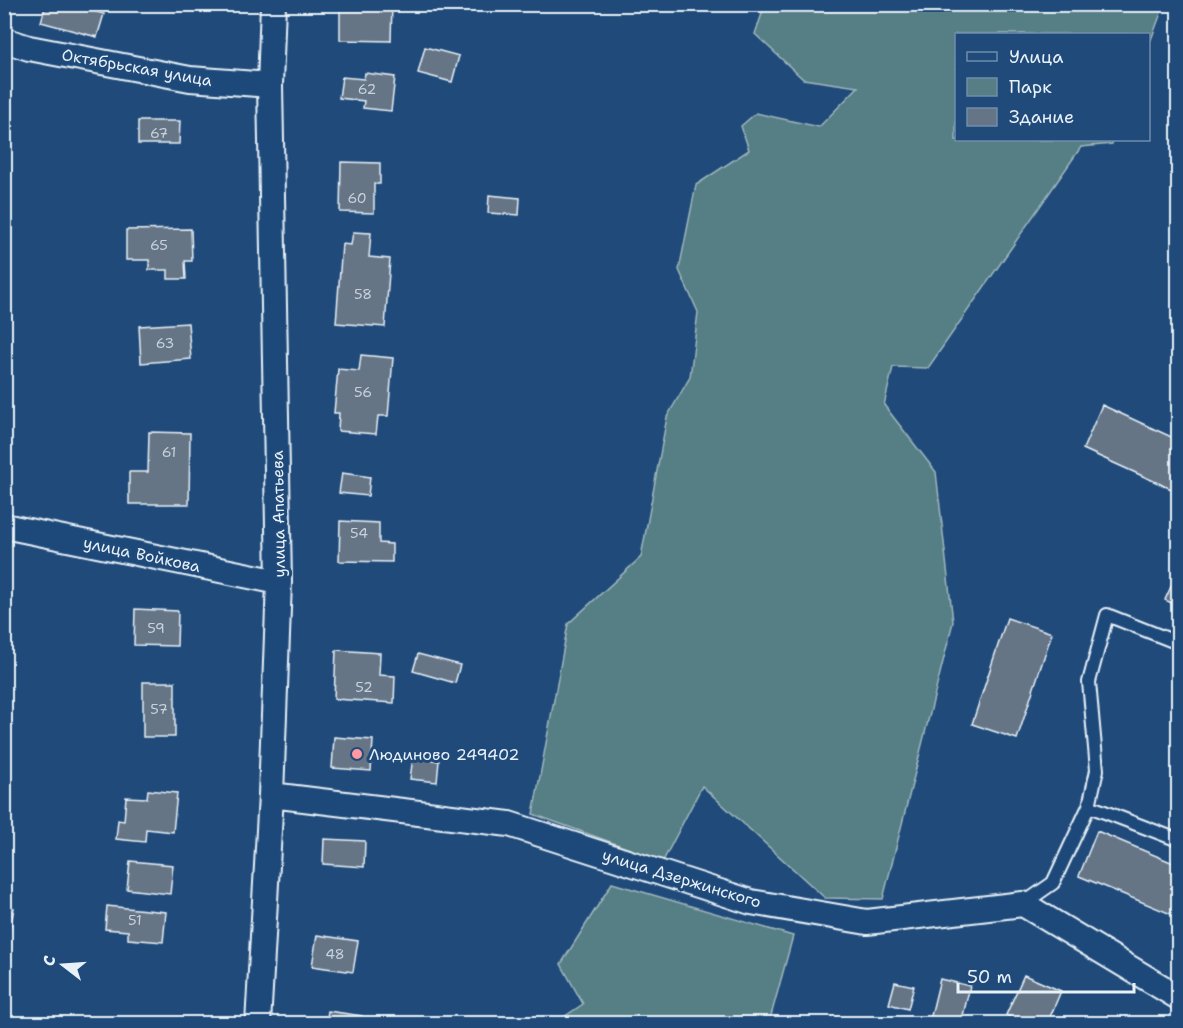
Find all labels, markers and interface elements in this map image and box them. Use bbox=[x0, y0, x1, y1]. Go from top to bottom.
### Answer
legend bbox=[955, 33, 1150, 141]
street label: Октябрьская улица bbox=[60, 44, 214, 91]
text: Улица bbox=[1009, 45, 1063, 69]
text: Парк bbox=[1009, 75, 1052, 99]
house number: 62 bbox=[358, 80, 376, 98]
text: Здание bbox=[1009, 105, 1074, 129]
house number: 67 bbox=[150, 124, 168, 142]
house number: 60 bbox=[347, 189, 367, 207]
house number: 65 bbox=[150, 236, 168, 254]
house number: 58 bbox=[354, 285, 372, 303]
house number: 63 bbox=[156, 334, 174, 352]
house number: 56 bbox=[354, 383, 372, 401]
house number: 61 bbox=[162, 443, 176, 461]
street label: улица Апатьева bbox=[267, 450, 290, 578]
house number: 54 bbox=[350, 524, 368, 542]
street label: улица Войкова bbox=[81, 532, 202, 577]
house number: 59 bbox=[147, 619, 165, 637]
house number: 52 bbox=[355, 678, 373, 696]
house number: 57 bbox=[150, 700, 168, 718]
place label: Людиново 249402 bbox=[369, 744, 519, 765]
marker: Людиново 249402 bbox=[350, 747, 364, 761]
street label: улица Дзержинского bbox=[600, 844, 764, 913]
house number: 51 bbox=[128, 911, 142, 929]
north arrow bbox=[33, 935, 93, 995]
house number: 48 bbox=[325, 945, 345, 963]
text: С bbox=[38, 953, 61, 969]
scale bar bbox=[958, 956, 1134, 994]
text: 50 m bbox=[967, 965, 1012, 989]

